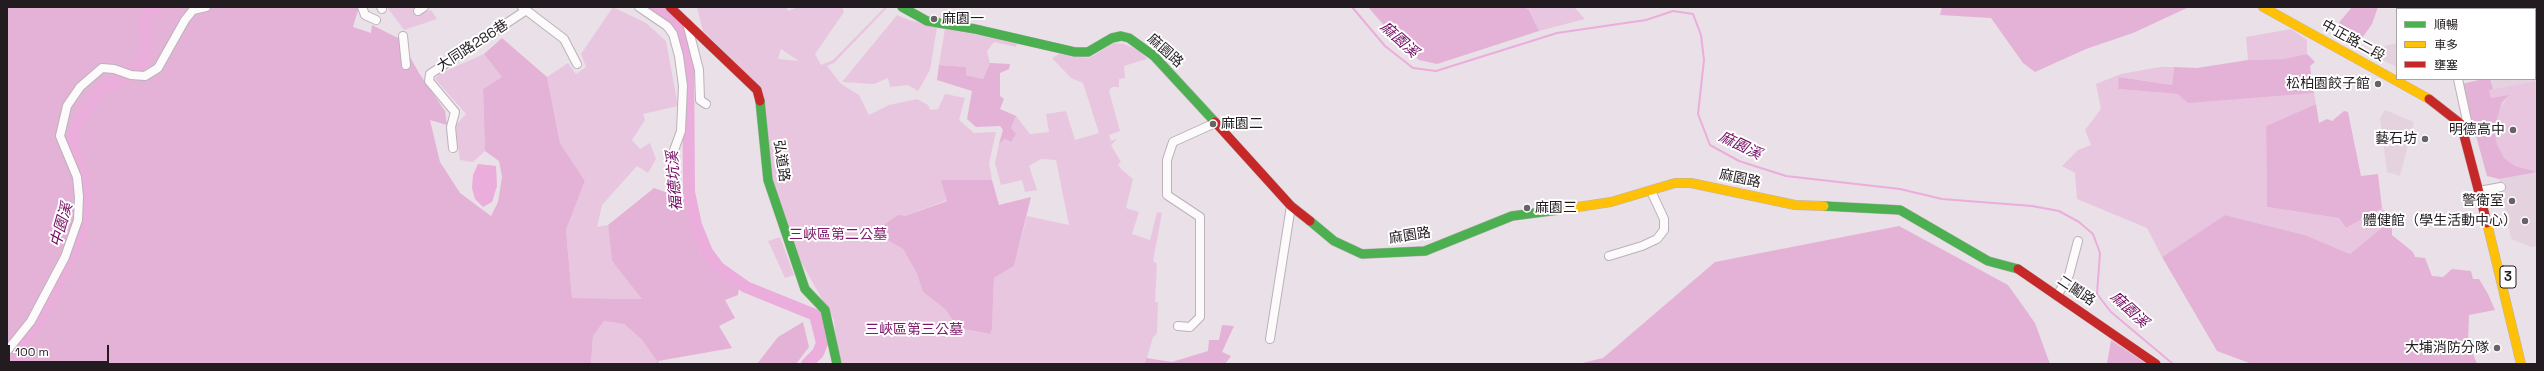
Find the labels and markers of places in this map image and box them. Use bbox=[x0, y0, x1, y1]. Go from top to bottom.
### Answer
place label: 麻園一 bbox=[942, 11, 984, 27]
marker: 麻園一 bbox=[929, 14, 939, 24]
place label: 松柏園餃子館 bbox=[2286, 76, 2370, 92]
marker: 松柏園餃子館 bbox=[2373, 79, 2383, 89]
place label: 麻園二 bbox=[1221, 116, 1263, 132]
marker: 麻園二 bbox=[1208, 119, 1218, 129]
place label: 明德高中 bbox=[2449, 122, 2505, 138]
marker: 明德高中 bbox=[2508, 125, 2518, 135]
place label: 藝石坊 bbox=[2375, 131, 2417, 147]
marker: 藝石坊 bbox=[2420, 134, 2430, 144]
place label: 警衛室 bbox=[2462, 193, 2504, 209]
marker: 警衛室 bbox=[2507, 196, 2517, 206]
place label: 麻園三 bbox=[1535, 200, 1577, 216]
marker: 麻園三 bbox=[1522, 203, 1532, 213]
place label: 體健館（學生活動中心） bbox=[2363, 213, 2517, 229]
marker: 體健館（學生活動中心） bbox=[2520, 216, 2530, 226]
place label: 大埔消防分隊 bbox=[2405, 340, 2489, 356]
marker: 大埔消防分隊 bbox=[2492, 343, 2502, 353]

